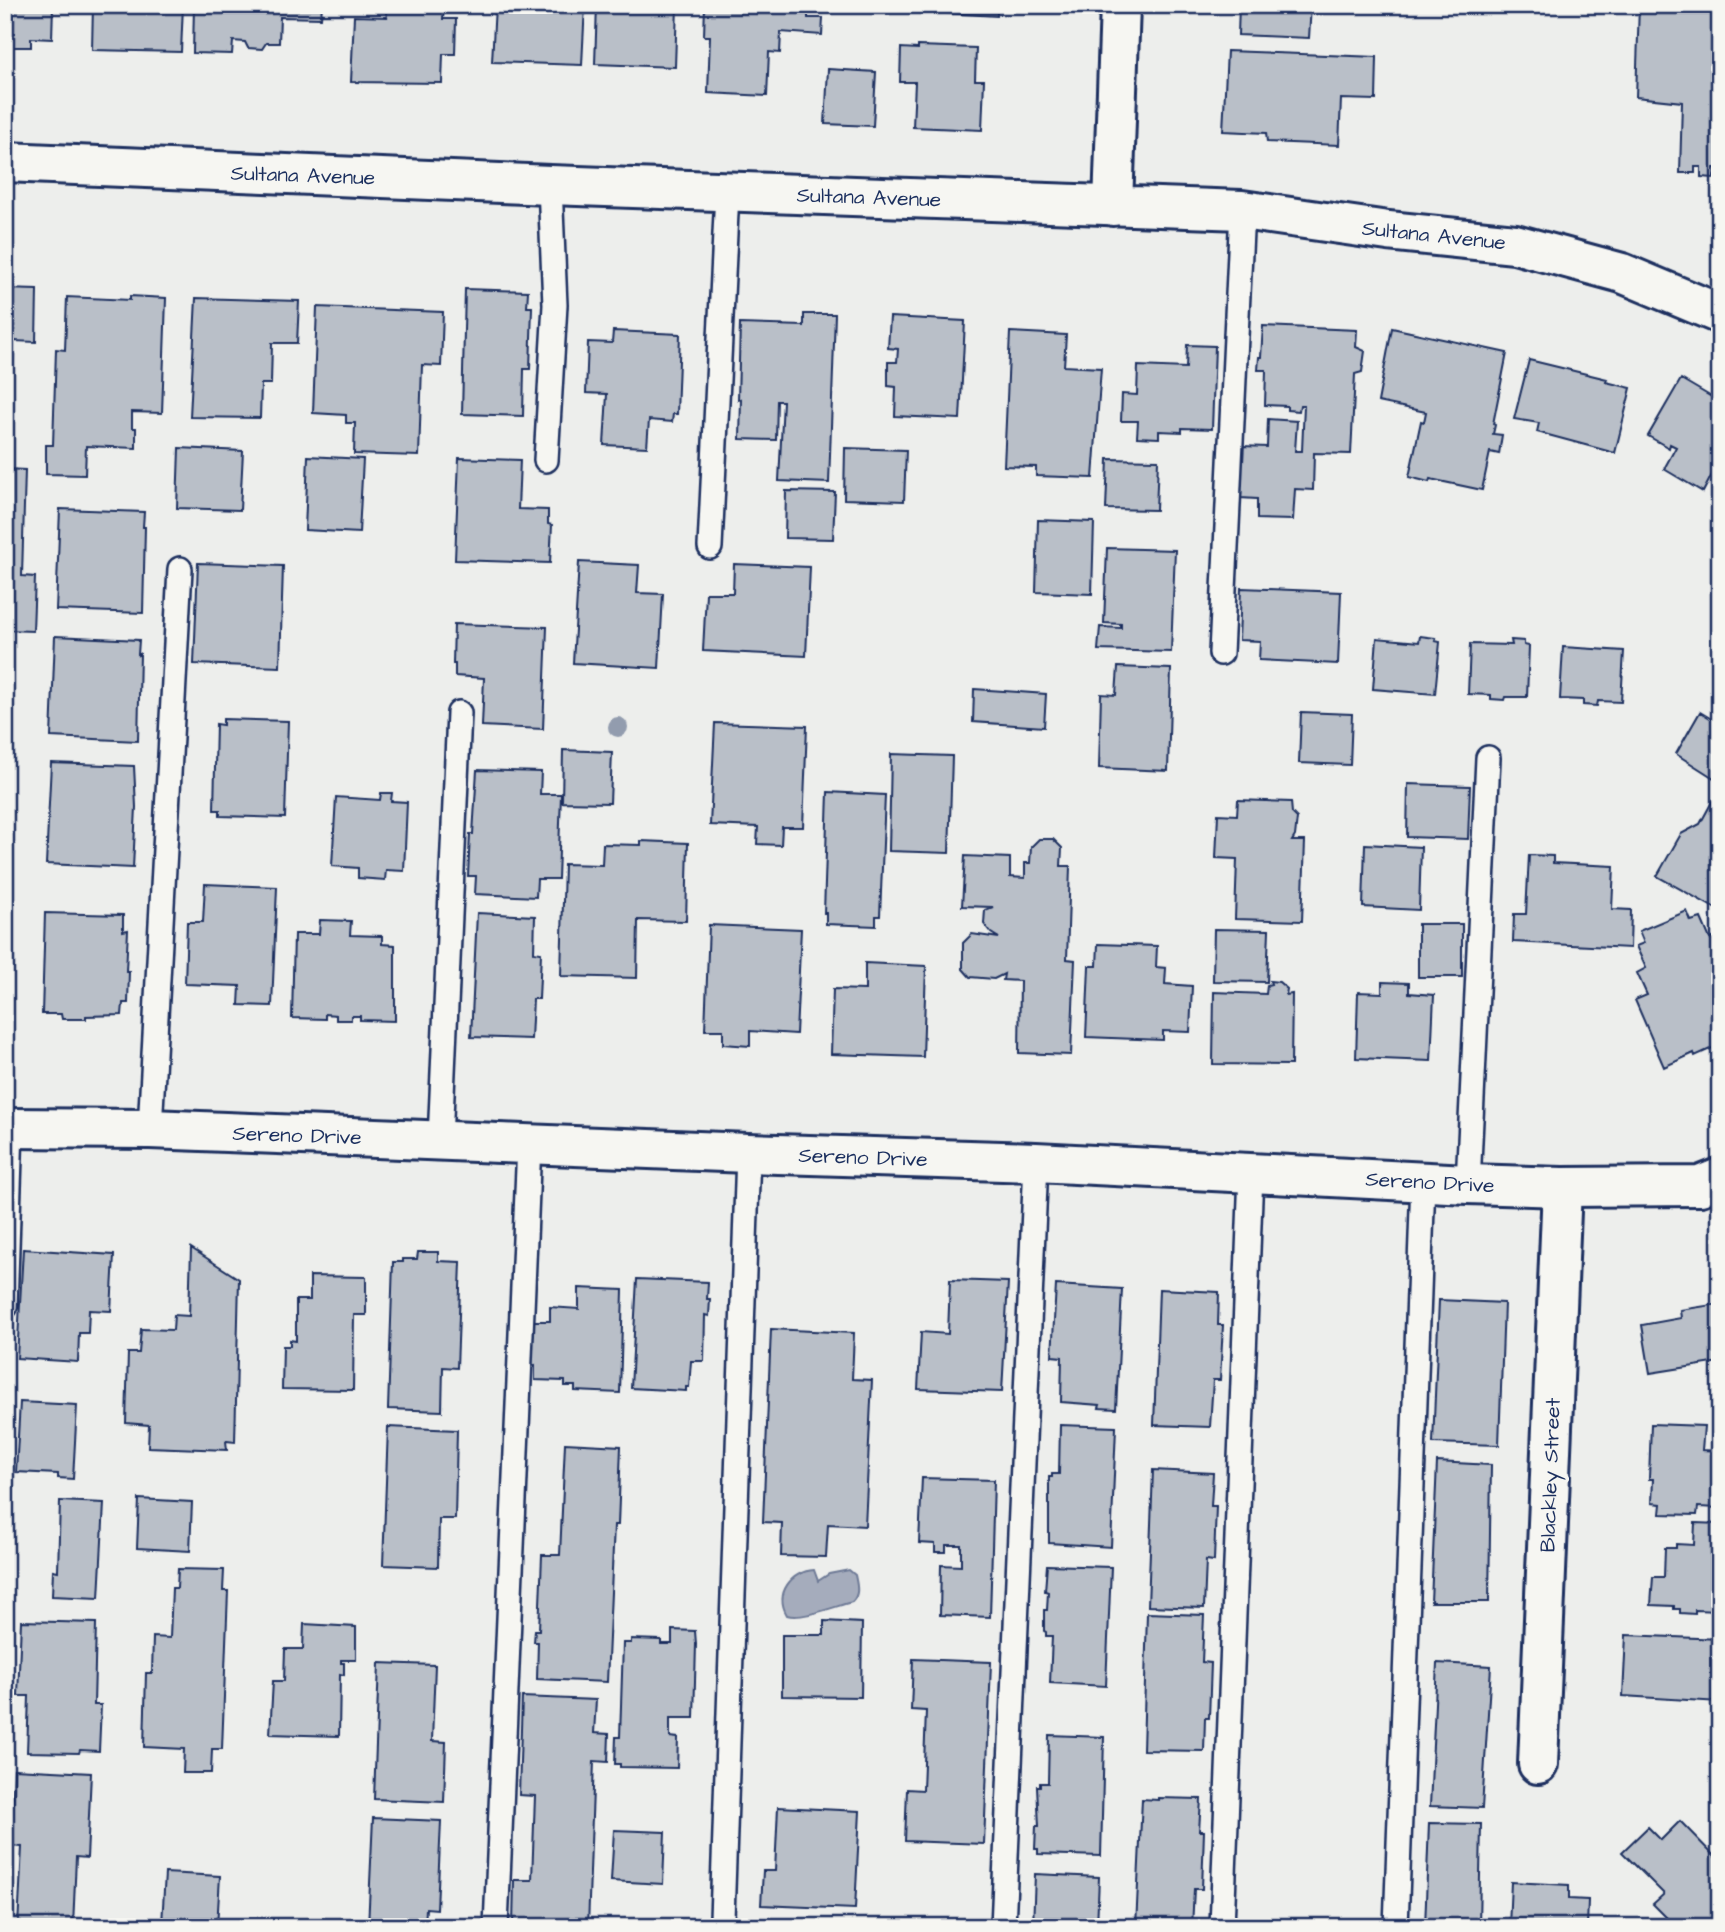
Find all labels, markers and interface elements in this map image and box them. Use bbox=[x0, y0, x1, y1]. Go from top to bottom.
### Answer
street label: Sultana Avenue bbox=[230, 158, 376, 193]
street label: Sultana Avenue bbox=[796, 180, 942, 215]
street label: Sultana Avenue bbox=[1361, 214, 1507, 257]
street label: Sereno Drive bbox=[232, 1119, 362, 1152]
street label: Sereno Drive bbox=[798, 1141, 928, 1174]
street label: Sereno Drive bbox=[1365, 1165, 1495, 1200]
street label: Blackley Street bbox=[1533, 1397, 1570, 1553]

